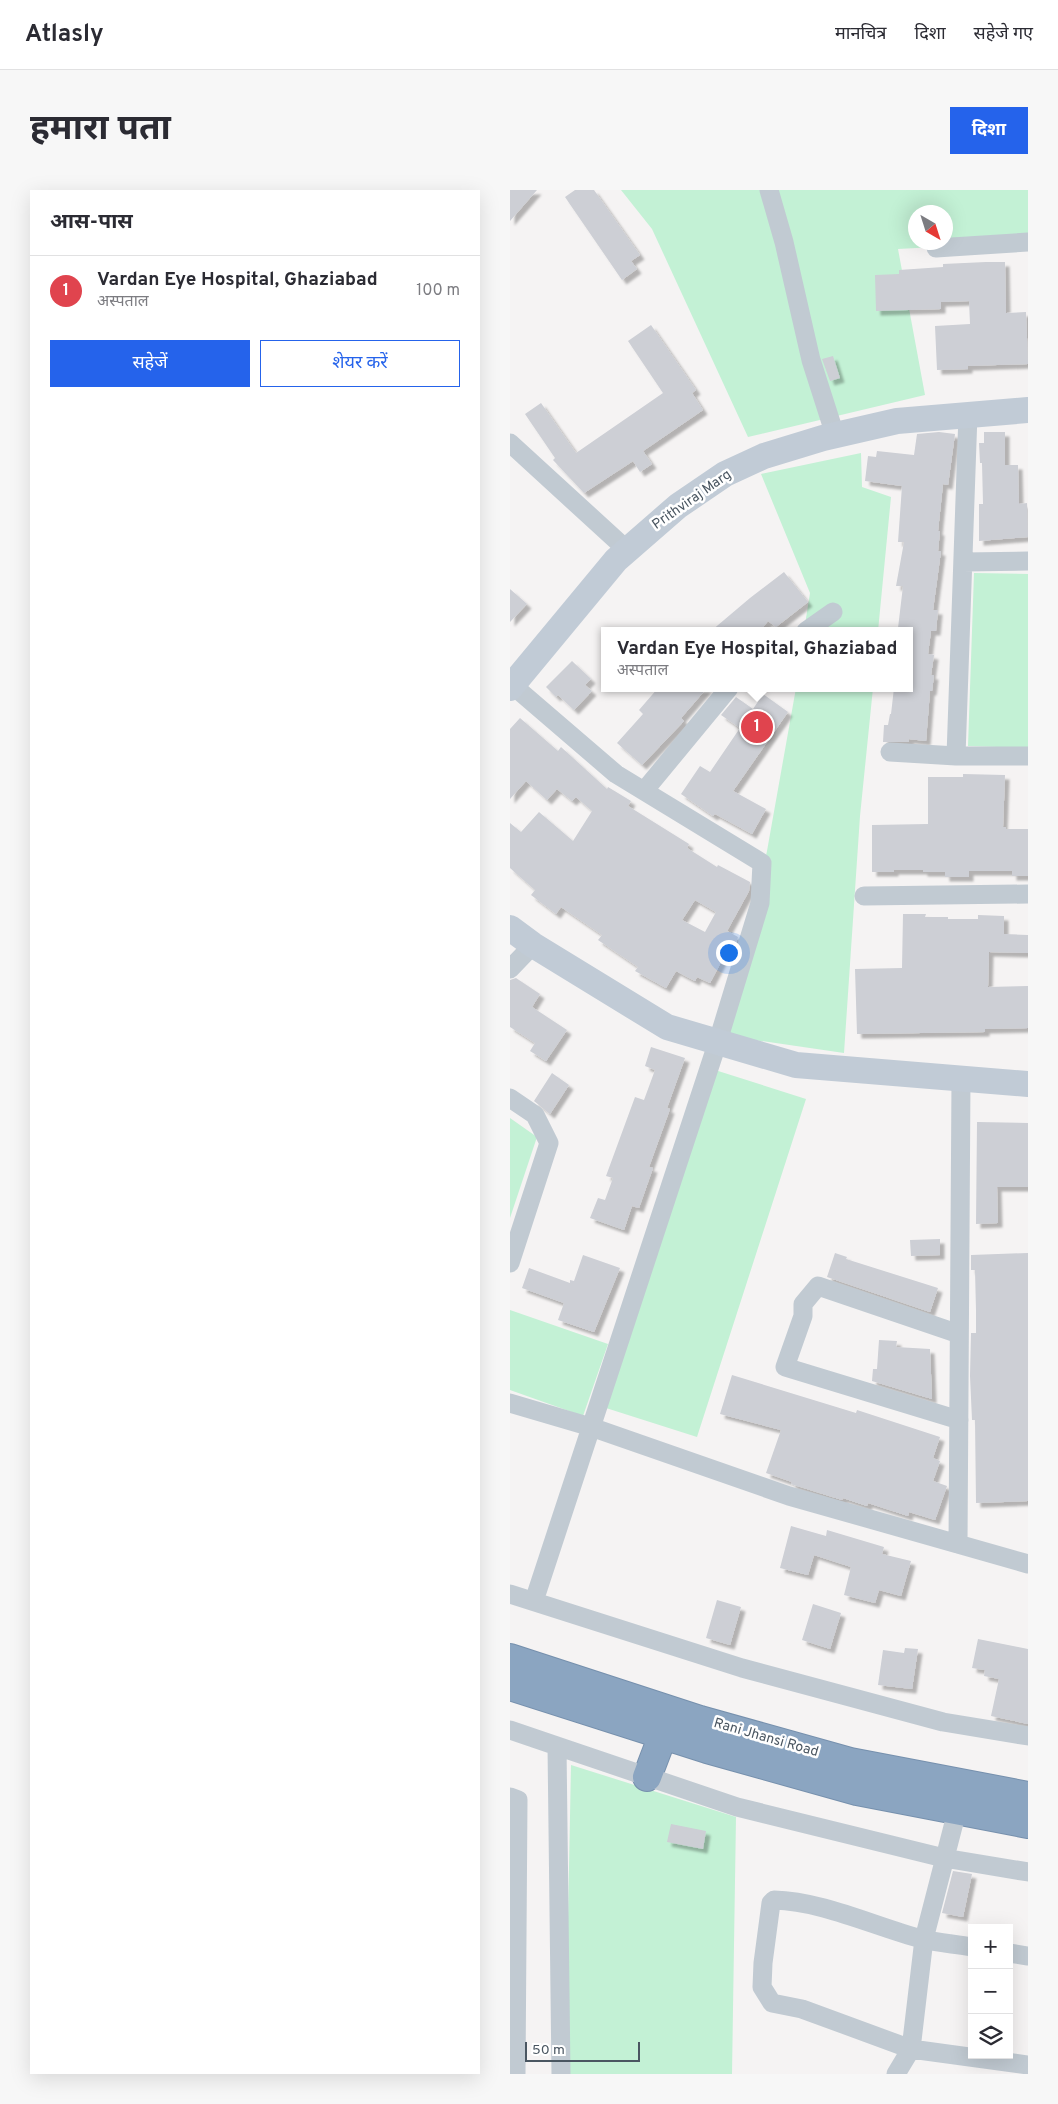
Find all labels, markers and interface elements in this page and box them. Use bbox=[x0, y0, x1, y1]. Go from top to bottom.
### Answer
text: Atlasly bbox=[25, 20, 104, 50]
text: मानचित्र bbox=[835, 23, 886, 46]
text: दिशा bbox=[914, 23, 946, 46]
text: सहेजे गए bbox=[974, 23, 1033, 46]
button: दिशा bbox=[950, 107, 1028, 154]
text: हमारा पता bbox=[30, 108, 171, 152]
north arrow bbox=[908, 205, 953, 250]
text: आस-पास bbox=[50, 209, 133, 236]
text: Vardan Eye Hospital, Ghaziabad bbox=[97, 268, 378, 292]
text: 1 bbox=[63, 281, 69, 301]
text: 100 m bbox=[416, 281, 460, 301]
text: अस्पताल bbox=[97, 292, 149, 312]
button: सहेजें bbox=[50, 340, 250, 387]
button: शेयर करें bbox=[260, 340, 460, 387]
street label: Prithviraj Marg bbox=[649, 467, 735, 533]
popup bbox=[601, 627, 913, 692]
text: Vardan Eye Hospital, Ghaziabad bbox=[617, 637, 897, 661]
text: अस्पताल bbox=[617, 661, 668, 681]
pin: 1 bbox=[741, 708, 773, 746]
your location bbox=[716, 940, 742, 966]
street label: Rani Jhansi Road bbox=[712, 1715, 820, 1761]
map controls bbox=[968, 1924, 1013, 2059]
button: + bbox=[968, 1924, 1013, 1969]
button: − bbox=[968, 1969, 1013, 2014]
button: layers bbox=[968, 2014, 1013, 2059]
scale bar bbox=[525, 2039, 640, 2062]
text: 50 m bbox=[532, 2042, 565, 2059]

